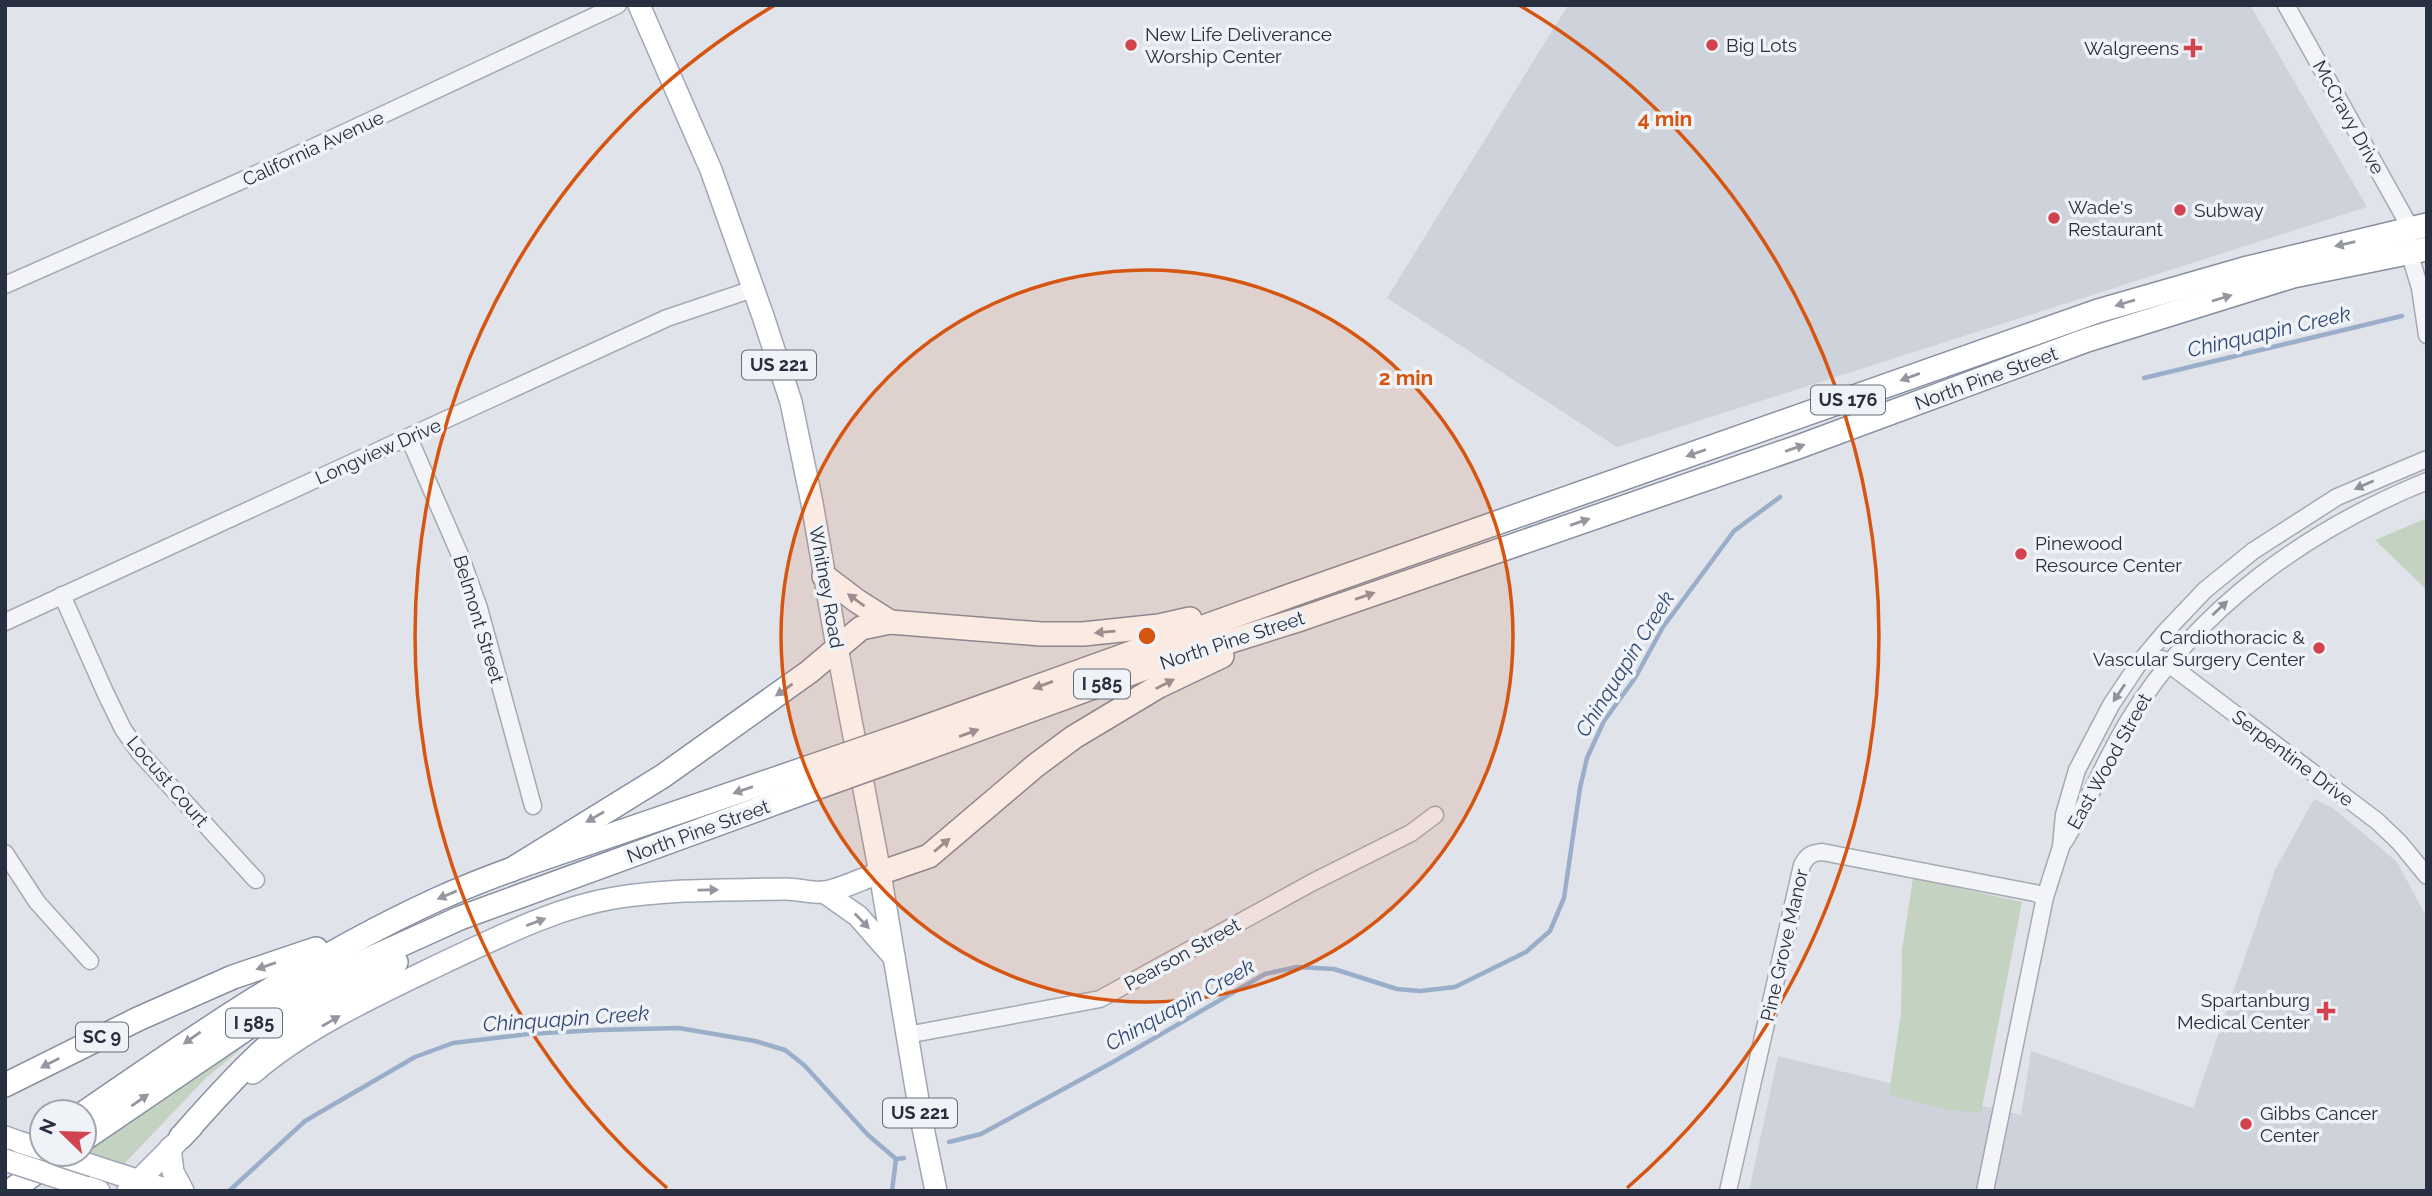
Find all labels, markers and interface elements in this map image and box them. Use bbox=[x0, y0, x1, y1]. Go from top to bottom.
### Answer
place label: New Life Deliverance Worship Center bbox=[1145, 23, 1332, 67]
place label: Big Lots bbox=[1726, 34, 1797, 56]
marker: New Life Deliverance Worship Center bbox=[1123, 37, 1139, 53]
marker: Big Lots bbox=[1704, 37, 1720, 53]
place label: Walgreens bbox=[2084, 37, 2179, 59]
marker: Walgreens bbox=[2185, 40, 2201, 56]
street label: McCravy Drive bbox=[2309, 56, 2389, 178]
street label: California Avenue bbox=[239, 106, 387, 190]
text: 4 min bbox=[1638, 106, 1692, 131]
place label: Wade's Restaurant bbox=[2068, 196, 2163, 240]
place label: Subway bbox=[2194, 199, 2264, 221]
marker: Subway bbox=[2172, 202, 2188, 218]
marker: Wade's Restaurant bbox=[2046, 210, 2062, 226]
one-way arrow bbox=[2334, 238, 2356, 249]
one-way arrow bbox=[2212, 292, 2233, 303]
one-way arrow bbox=[2114, 298, 2135, 308]
water label: Chinquapin Creek bbox=[2185, 301, 2353, 362]
street label: North Pine Street bbox=[1912, 342, 2061, 414]
road number: US 221 bbox=[742, 351, 816, 380]
text: 2 min bbox=[1379, 365, 1433, 390]
one-way arrow bbox=[1900, 372, 1921, 383]
road number: US 176 bbox=[1811, 386, 1885, 414]
street label: Longview Drive bbox=[312, 413, 444, 489]
one-way arrow bbox=[1785, 442, 1806, 453]
one-way arrow bbox=[1685, 448, 1706, 459]
one-way arrow bbox=[2354, 479, 2374, 491]
one-way arrow bbox=[1570, 516, 1591, 527]
street label: Whitney Road bbox=[805, 524, 849, 650]
place label: Pinewood Resource Center bbox=[2035, 532, 2182, 576]
marker: Pinewood Resource Center bbox=[2013, 546, 2029, 562]
street label: Belmont Street bbox=[449, 552, 509, 686]
water label: Chinquapin Creek bbox=[1570, 586, 1679, 741]
one-way arrow bbox=[1355, 590, 1376, 601]
one-way arrow bbox=[847, 593, 865, 607]
one-way arrow bbox=[2211, 601, 2228, 617]
street label: North Pine Street bbox=[1157, 606, 1308, 674]
centre of rings bbox=[1135, 624, 1159, 648]
place label: Cardiothoracic & Vascular Surgery Center bbox=[2093, 626, 2305, 670]
one-way arrow bbox=[1094, 627, 1116, 638]
marker: Cardiothoracic & Vascular Surgery Center bbox=[2311, 640, 2327, 656]
road number: I 585 bbox=[1074, 670, 1130, 698]
one-way arrow bbox=[1155, 678, 1175, 689]
one-way arrow bbox=[1033, 679, 1054, 690]
one-way arrow bbox=[775, 683, 793, 697]
one-way arrow bbox=[2112, 684, 2126, 702]
street label: East Wood Street bbox=[2062, 689, 2156, 833]
street label: Serpentine Drive bbox=[2228, 705, 2358, 811]
one-way arrow bbox=[959, 727, 980, 738]
street label: Locust Court bbox=[123, 731, 214, 831]
one-way arrow bbox=[732, 785, 753, 796]
street label: North Pine Street bbox=[624, 795, 773, 867]
one-way arrow bbox=[585, 811, 605, 823]
one-way arrow bbox=[933, 838, 950, 853]
street label: Pine Grove Manor bbox=[1756, 866, 1812, 1023]
one-way arrow bbox=[698, 885, 720, 896]
one-way arrow bbox=[437, 890, 458, 901]
one-way arrow bbox=[854, 912, 870, 929]
street label: Pearson Street bbox=[1120, 913, 1244, 995]
one-way arrow bbox=[525, 917, 546, 928]
water label: Chinquapin Creek bbox=[1101, 953, 1259, 1056]
one-way arrow bbox=[255, 961, 276, 972]
place label: Spartanburg Medical Center bbox=[2177, 989, 2310, 1033]
water label: Chinquapin Creek bbox=[482, 1000, 650, 1037]
marker: Spartanburg Medical Center bbox=[2316, 1001, 2336, 1021]
road number: I 585 bbox=[226, 1008, 282, 1038]
one-way arrow bbox=[321, 1015, 341, 1027]
road number: SC 9 bbox=[76, 1022, 128, 1052]
one-way arrow bbox=[183, 1031, 201, 1045]
one-way arrow bbox=[40, 1057, 60, 1068]
one-way arrow bbox=[131, 1093, 149, 1107]
north arrow bbox=[28, 1098, 98, 1168]
road number: US 221 bbox=[883, 1098, 957, 1128]
place label: Gibbs Cancer Center bbox=[2260, 1102, 2378, 1146]
text: N bbox=[34, 1115, 60, 1137]
marker: Gibbs Cancer Center bbox=[2238, 1116, 2254, 1132]

